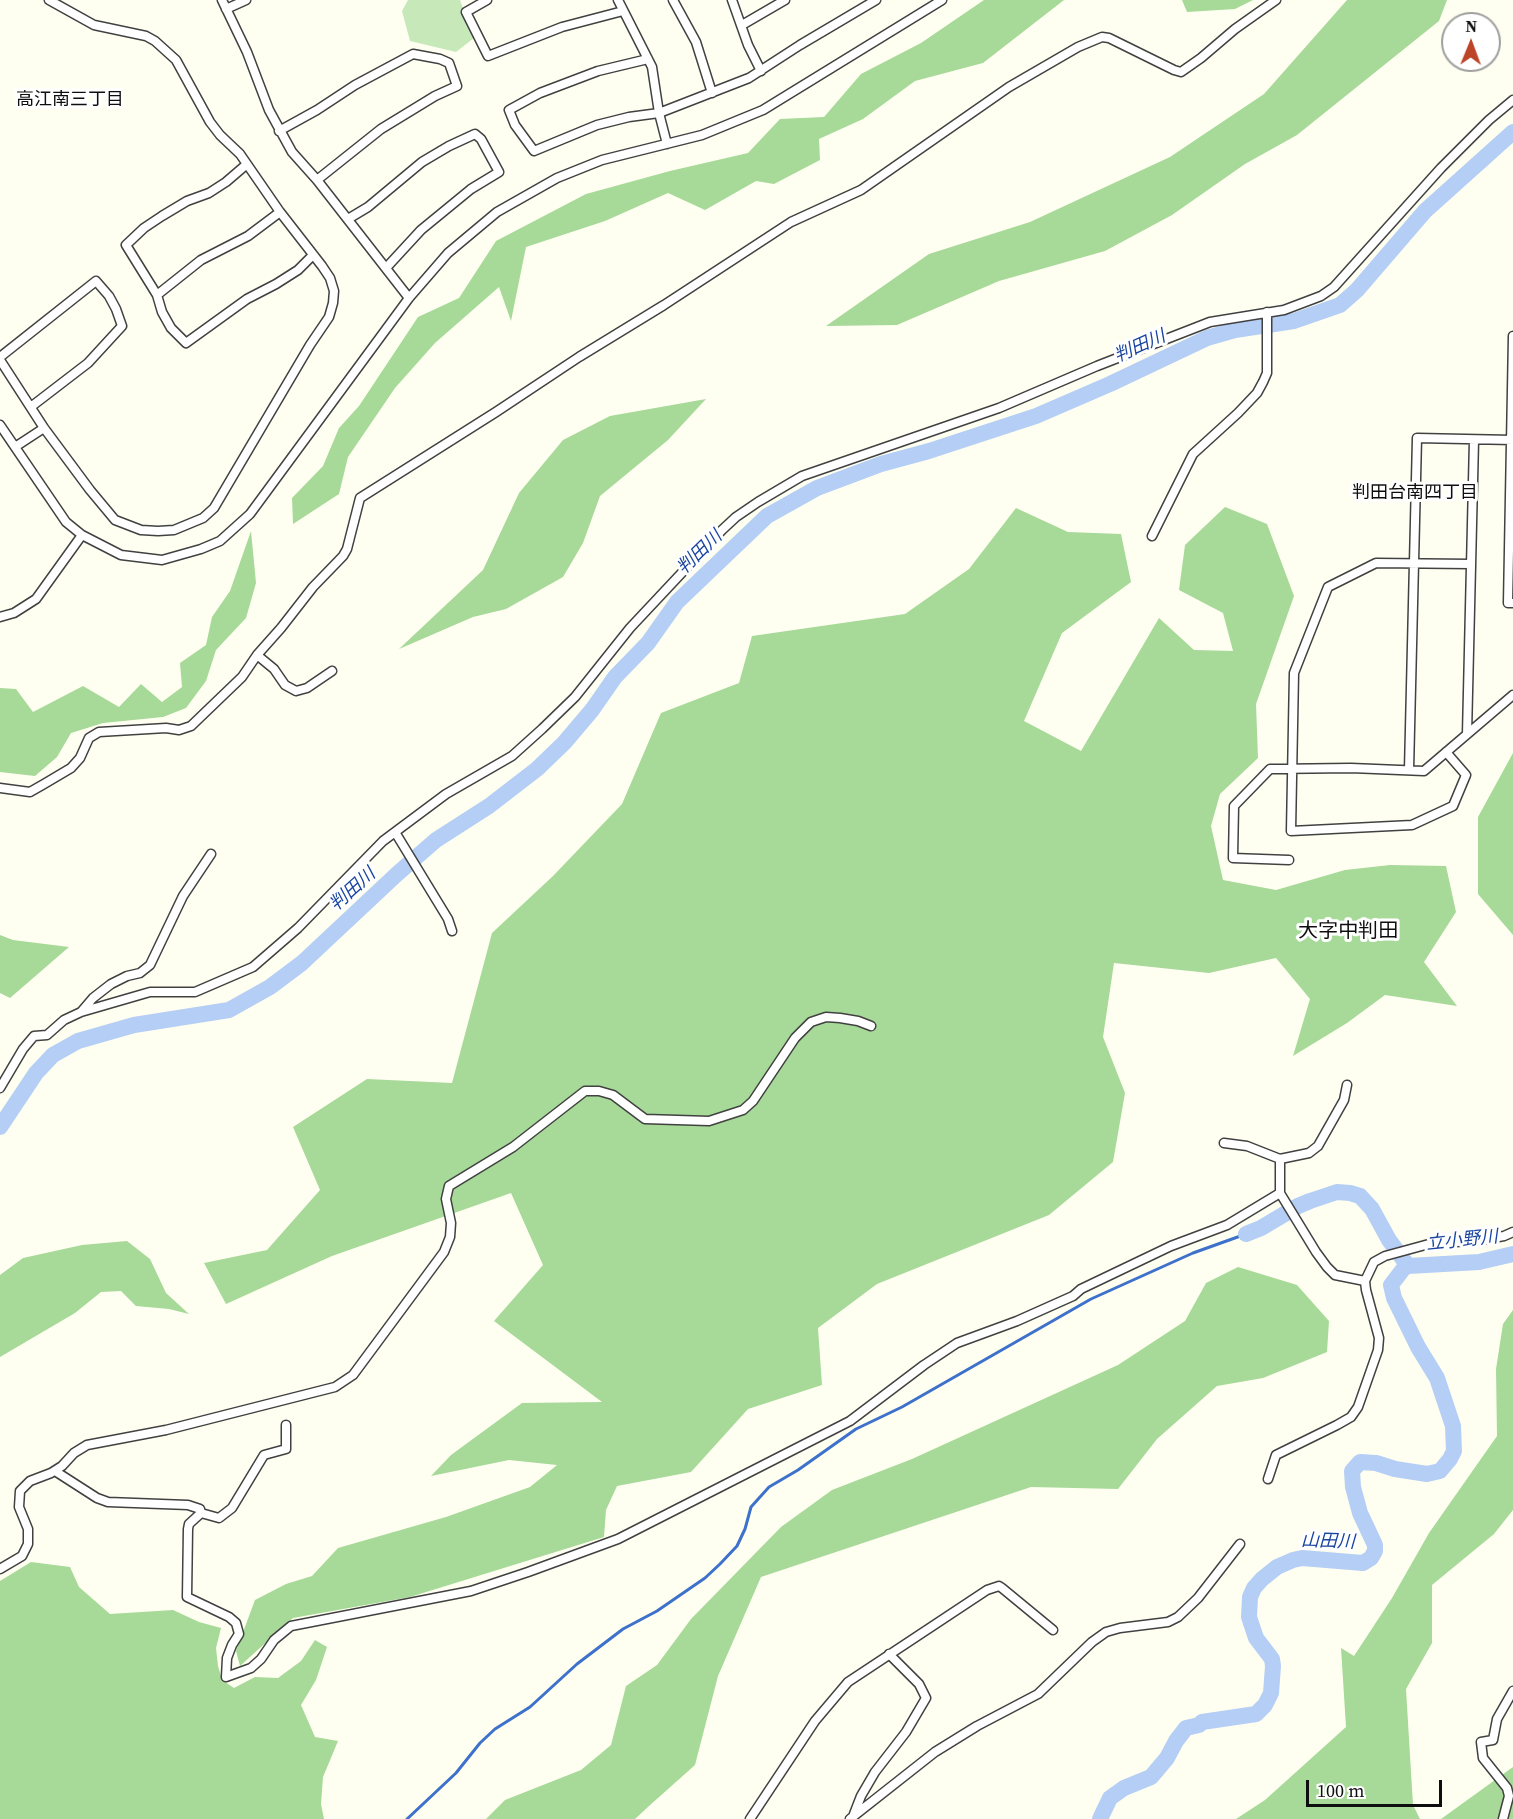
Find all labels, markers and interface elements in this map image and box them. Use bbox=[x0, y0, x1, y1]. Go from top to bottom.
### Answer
north arrow bbox=[1441, 12, 1501, 72]
text: N bbox=[1465, 15, 1477, 37]
district label: 高江南三丁目 bbox=[16, 89, 124, 111]
water label: 判田川 bbox=[1111, 326, 1169, 368]
district label: 判田台南四丁目 bbox=[1352, 482, 1478, 504]
water label: 判田川 bbox=[673, 526, 727, 580]
water label: 判田川 bbox=[326, 864, 380, 916]
district label: 大字中判田 bbox=[1298, 920, 1398, 944]
water label: 立小野川 bbox=[1425, 1226, 1499, 1256]
water label: 山田川 bbox=[1301, 1530, 1355, 1554]
scale bar bbox=[1309, 1768, 1446, 1806]
text: 100 m bbox=[1317, 1778, 1364, 1803]

